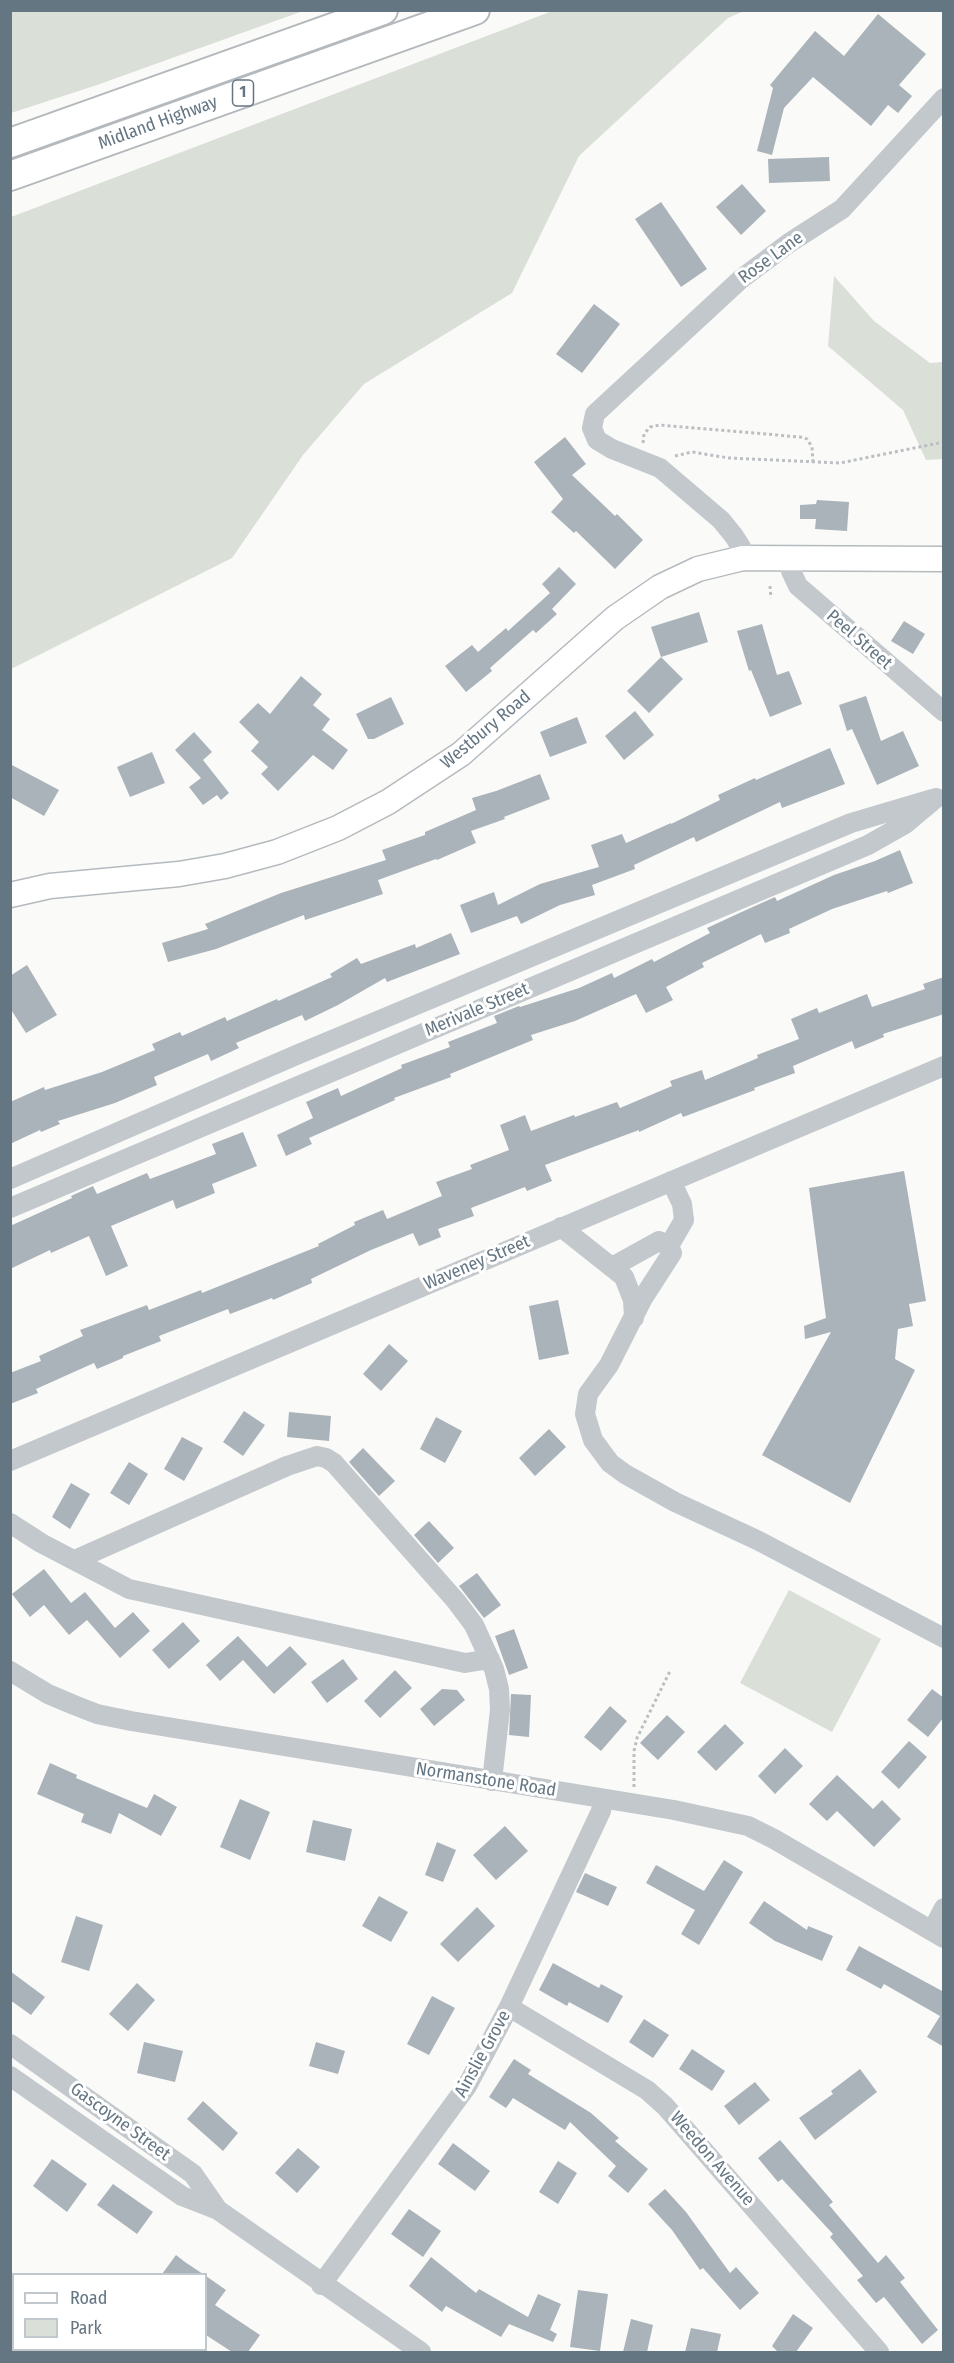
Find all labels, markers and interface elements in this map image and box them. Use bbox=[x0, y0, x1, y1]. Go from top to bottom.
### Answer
road number: 1 bbox=[232, 80, 254, 106]
street label: Midland Highway bbox=[95, 91, 221, 155]
street label: Rose Lane bbox=[734, 227, 808, 289]
street label: Peel Street bbox=[822, 606, 896, 674]
street label: Westbury Road bbox=[437, 686, 535, 774]
street label: Merivale Street bbox=[422, 978, 532, 1042]
street label: Waveney Street bbox=[421, 1231, 533, 1295]
street label: Normanstone Road bbox=[414, 1758, 558, 1802]
street label: Ainslie Grove bbox=[450, 2007, 516, 2101]
street label: Gascoyne Street bbox=[66, 2078, 174, 2166]
street label: Weedon Avenue bbox=[665, 2107, 759, 2211]
legend bbox=[12, 2273, 207, 2351]
text: Road bbox=[70, 2287, 107, 2309]
text: Park bbox=[70, 2317, 102, 2339]

